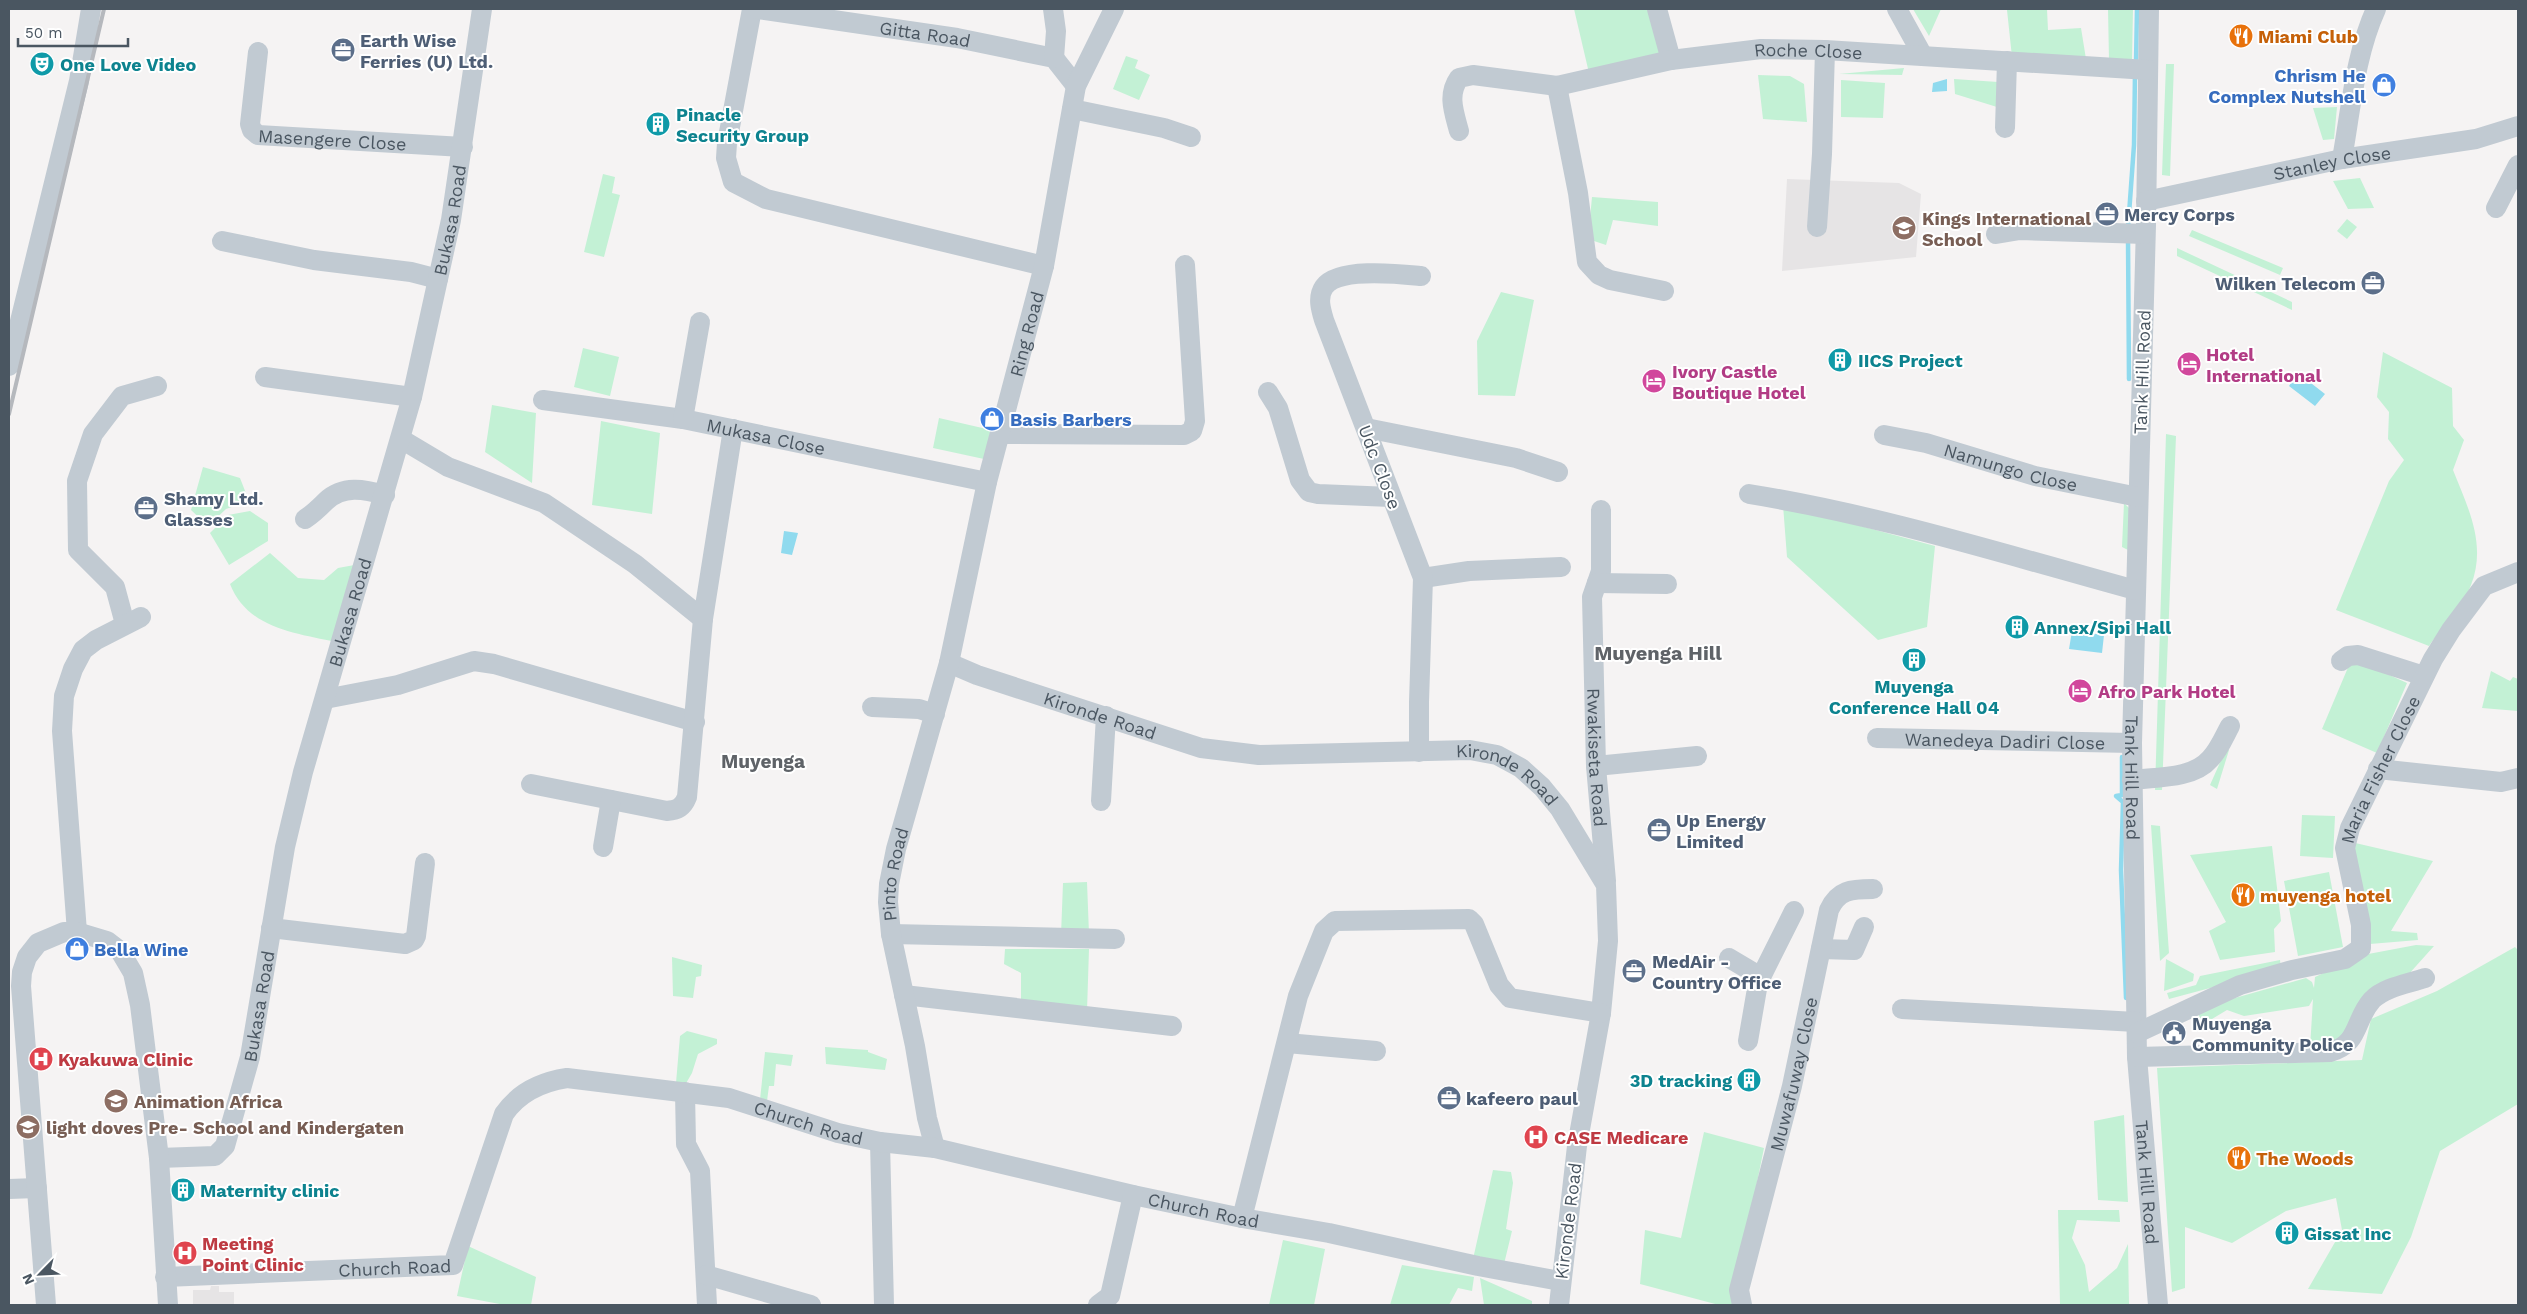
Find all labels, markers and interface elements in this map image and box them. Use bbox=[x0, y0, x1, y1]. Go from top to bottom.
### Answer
scale bar bbox=[18, 15, 128, 47]
street label: Gitta Road bbox=[878, 16, 973, 51]
restaurant icon: Miami Club bbox=[2228, 23, 2254, 49]
text: 50 m bbox=[25, 24, 62, 42]
place label: Miami Club bbox=[2258, 26, 2358, 47]
place label: Earth Wise Ferries (U) Ltd. bbox=[360, 30, 493, 72]
office icon: Earth Wise Ferries (U) Ltd. bbox=[330, 37, 356, 63]
street label: Roche Close bbox=[1753, 38, 1863, 63]
theatre icon: One Love Video bbox=[29, 51, 55, 77]
place label: One Love Video bbox=[60, 54, 197, 75]
place label: Chrism He Complex Nutshell bbox=[2208, 65, 2366, 107]
shop icon: Chrism He Complex Nutshell bbox=[2371, 72, 2397, 98]
place label: Pinacle Security Group bbox=[676, 104, 809, 146]
building icon: Pinacle Security Group bbox=[645, 111, 671, 137]
street label: Masengere Close bbox=[257, 125, 407, 154]
street label: Stanley Close bbox=[2271, 141, 2392, 184]
street label: Bukasa Road bbox=[429, 163, 470, 278]
office icon: Mercy Corps bbox=[2094, 201, 2120, 227]
place label: Mercy Corps bbox=[2124, 204, 2235, 225]
place label: Kings International School bbox=[1922, 208, 2091, 250]
school or university icon: Kings International School bbox=[1891, 215, 1917, 241]
office icon: Wilken Telecom bbox=[2360, 270, 2386, 296]
place label: Wilken Telecom bbox=[2215, 273, 2356, 294]
street label: Ring Road bbox=[1005, 289, 1047, 379]
street label: Tank Hill Road bbox=[2129, 309, 2155, 435]
place label: Hotel International bbox=[2206, 344, 2322, 386]
building icon: IICS Project bbox=[1827, 347, 1853, 373]
place label: IICS Project bbox=[1858, 350, 1963, 371]
hotel icon: Hotel International bbox=[2176, 351, 2202, 377]
place label: Ivory Castle Boutique Hotel bbox=[1672, 361, 1806, 403]
hotel icon: Ivory Castle Boutique Hotel bbox=[1641, 368, 1667, 394]
shop icon: Basis Barbers bbox=[979, 406, 1005, 432]
place label: Basis Barbers bbox=[1010, 409, 1132, 430]
street label: Mukasa Close bbox=[705, 414, 827, 459]
street label: Udc Close bbox=[1354, 422, 1406, 512]
street label: Namungo Close bbox=[1941, 439, 2080, 495]
place label: Shamy Ltd. Glasses bbox=[164, 488, 264, 530]
office icon: Shamy Ltd. Glasses bbox=[133, 495, 159, 521]
street label: Bukasa Road bbox=[324, 555, 375, 669]
building icon: Annex/Sipi Hall bbox=[2004, 614, 2030, 640]
place label: Annex/Sipi Hall bbox=[2034, 617, 2171, 638]
district label: Muyenga Hill bbox=[1594, 641, 1722, 665]
building icon: Muyenga Conference Hall 04 bbox=[1901, 647, 1927, 673]
place label: Muyenga Conference Hall 04 bbox=[1829, 676, 2000, 718]
hotel icon: Afro Park Hotel bbox=[2067, 678, 2093, 704]
place label: Afro Park Hotel bbox=[2098, 681, 2236, 702]
street label: Kironde Road bbox=[1041, 687, 1159, 743]
street label: Rwakiseta Road bbox=[1584, 688, 1612, 828]
street label: Maria Fisher Close bbox=[2336, 692, 2424, 846]
street label: Tank Hill Road bbox=[2121, 715, 2144, 840]
street label: Wanedeya Dadiri Close bbox=[1904, 728, 2106, 753]
street label: Kironde Road bbox=[1455, 739, 1563, 809]
district label: Muyenga bbox=[721, 750, 805, 773]
place label: Up Energy Limited bbox=[1676, 810, 1767, 852]
office icon: Up Energy Limited bbox=[1646, 817, 1672, 843]
street label: Pinto Road bbox=[877, 825, 912, 922]
restaurant icon: muyenga hotel bbox=[2230, 882, 2256, 908]
place label: muyenga hotel bbox=[2260, 885, 2391, 906]
shop icon: Bella Wine bbox=[64, 936, 90, 962]
place label: Bella Wine bbox=[94, 939, 189, 960]
street label: Bukasa Road bbox=[239, 949, 278, 1064]
place label: MedAir - Country Office bbox=[1652, 951, 1782, 993]
office icon: MedAir - Country Office bbox=[1621, 958, 1647, 984]
street label: Muwafuway Close bbox=[1765, 995, 1821, 1153]
place label: Muyenga Community Police bbox=[2192, 1013, 2353, 1055]
public building icon: Muyenga Community Police bbox=[2161, 1020, 2187, 1046]
hospital icon: Kyakuwa Clinic bbox=[28, 1046, 54, 1072]
place label: Kyakuwa Clinic bbox=[58, 1049, 193, 1070]
building icon: 3D tracking bbox=[1736, 1067, 1762, 1093]
place label: 3D tracking bbox=[1630, 1070, 1733, 1091]
office icon: kafeero paul bbox=[1436, 1085, 1462, 1111]
school or university icon: Animation Africa bbox=[103, 1088, 129, 1114]
place label: kafeero paul bbox=[1466, 1088, 1578, 1109]
place label: Animation Africa bbox=[134, 1091, 283, 1112]
street label: Church Road bbox=[751, 1096, 865, 1149]
school or university icon: light doves Pre- School and Kindergaten bbox=[15, 1114, 41, 1140]
place label: light doves Pre- School and Kindergaten bbox=[46, 1117, 404, 1138]
street label: Tank Hill Road bbox=[2132, 1119, 2163, 1245]
hospital icon: CASE Medicare bbox=[1523, 1124, 1549, 1150]
place label: CASE Medicare bbox=[1554, 1127, 1688, 1148]
restaurant icon: The Woods bbox=[2226, 1145, 2252, 1171]
place label: The Woods bbox=[2256, 1148, 2354, 1169]
street label: Kironde Road bbox=[1550, 1161, 1586, 1281]
building icon: Maternity clinic bbox=[170, 1177, 196, 1203]
place label: Maternity clinic bbox=[200, 1180, 340, 1201]
street label: Church Road bbox=[1146, 1188, 1261, 1231]
building icon: Gissat Inc bbox=[2274, 1220, 2300, 1246]
place label: Gissat Inc bbox=[2304, 1223, 2392, 1244]
place label: Meeting Point Clinic bbox=[202, 1233, 304, 1275]
hospital icon: Meeting Point Clinic bbox=[172, 1240, 198, 1266]
north arrow bbox=[15, 1249, 65, 1299]
street label: Church Road bbox=[338, 1255, 452, 1280]
text: N bbox=[19, 1271, 38, 1287]

